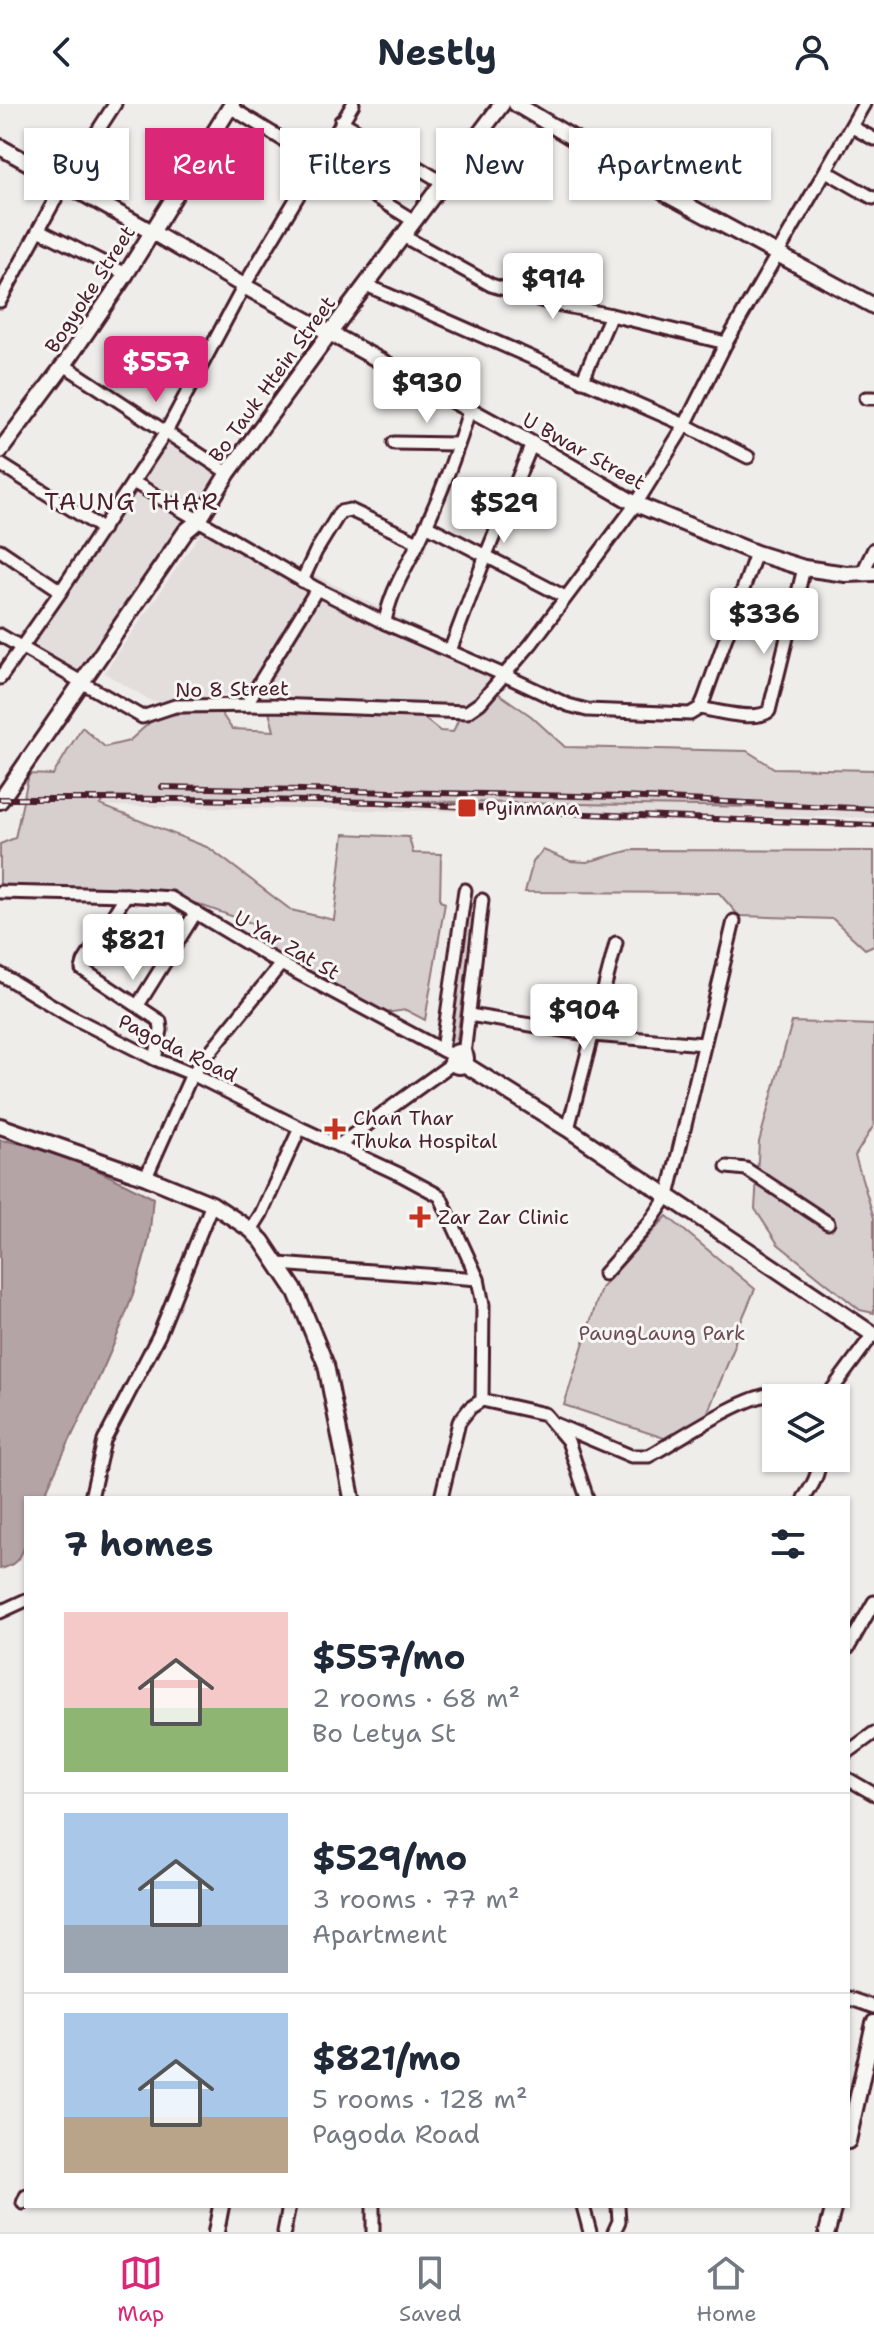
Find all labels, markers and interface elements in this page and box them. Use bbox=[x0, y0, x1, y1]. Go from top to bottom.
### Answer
text: Nestly bbox=[377, 28, 497, 77]
icon: back bbox=[40, 30, 84, 74]
icon: person bbox=[790, 30, 834, 74]
chip: Buy bbox=[24, 128, 129, 200]
chip: Rent bbox=[145, 128, 264, 200]
chip: Filters bbox=[280, 128, 420, 200]
chip: New bbox=[436, 128, 553, 200]
chip: Apartment bbox=[569, 128, 771, 200]
street label: Bogyoke Street bbox=[39, 220, 141, 358]
pin: $914 bbox=[506, 253, 600, 321]
text: $914 bbox=[521, 261, 585, 296]
street label: Bo Tauk Htein Street bbox=[203, 291, 341, 467]
pin: $557 bbox=[109, 336, 203, 404]
text: $557 bbox=[122, 344, 190, 379]
pin: $930 bbox=[380, 357, 474, 425]
text: $930 bbox=[391, 365, 463, 400]
street label: U Bwar Street bbox=[518, 407, 650, 495]
pin: $529 bbox=[457, 477, 551, 545]
text: $529 bbox=[470, 485, 538, 520]
district label: TAUNG THAR bbox=[44, 486, 220, 518]
pin: $336 bbox=[717, 588, 811, 656]
text: $336 bbox=[728, 596, 800, 631]
street label: No 8 Street bbox=[175, 675, 289, 703]
place label: Pyinmana bbox=[485, 795, 580, 821]
marker: Pyinmana bbox=[456, 797, 478, 819]
street label: U Yar Zat St bbox=[230, 904, 344, 986]
pin: $821 bbox=[86, 914, 180, 982]
text: $821 bbox=[101, 922, 165, 957]
pin: $904 bbox=[537, 984, 631, 1052]
text: $904 bbox=[548, 992, 620, 1027]
street label: Pagoda Road bbox=[114, 1008, 242, 1088]
place label: Chan Thar Thuka Hospital bbox=[353, 1105, 497, 1154]
marker: Chan Thar Thuka Hospital bbox=[324, 1118, 346, 1140]
place label: Zar Zar Clinic bbox=[438, 1204, 569, 1230]
marker: Zar Zar Clinic bbox=[409, 1206, 431, 1228]
park label: PaungLaung Park bbox=[579, 1320, 745, 1346]
map controls bbox=[762, 1384, 850, 1472]
button: layers bbox=[762, 1384, 850, 1472]
text: 7 homes bbox=[64, 1521, 213, 1567]
icon: filters bbox=[766, 1522, 810, 1566]
text: $557/mo bbox=[312, 1634, 466, 1680]
icon: home bbox=[128, 1644, 224, 1740]
text: 2 rooms · 68 m² bbox=[312, 1680, 520, 1715]
text: Bo Letya St bbox=[312, 1715, 456, 1750]
text: $529/mo bbox=[312, 1835, 467, 1881]
icon: home bbox=[128, 1845, 224, 1941]
text: 3 rooms · 77 m² bbox=[312, 1881, 520, 1916]
text: Apartment bbox=[312, 1916, 448, 1951]
text: $821/mo bbox=[312, 2035, 461, 2081]
icon: home bbox=[128, 2045, 224, 2141]
text: 5 rooms · 128 m² bbox=[312, 2081, 528, 2116]
text: Pagoda Road bbox=[312, 2116, 480, 2151]
tab: Map bbox=[117, 2251, 164, 2328]
tab: Saved bbox=[399, 2251, 462, 2328]
tab: Home bbox=[696, 2251, 757, 2328]

